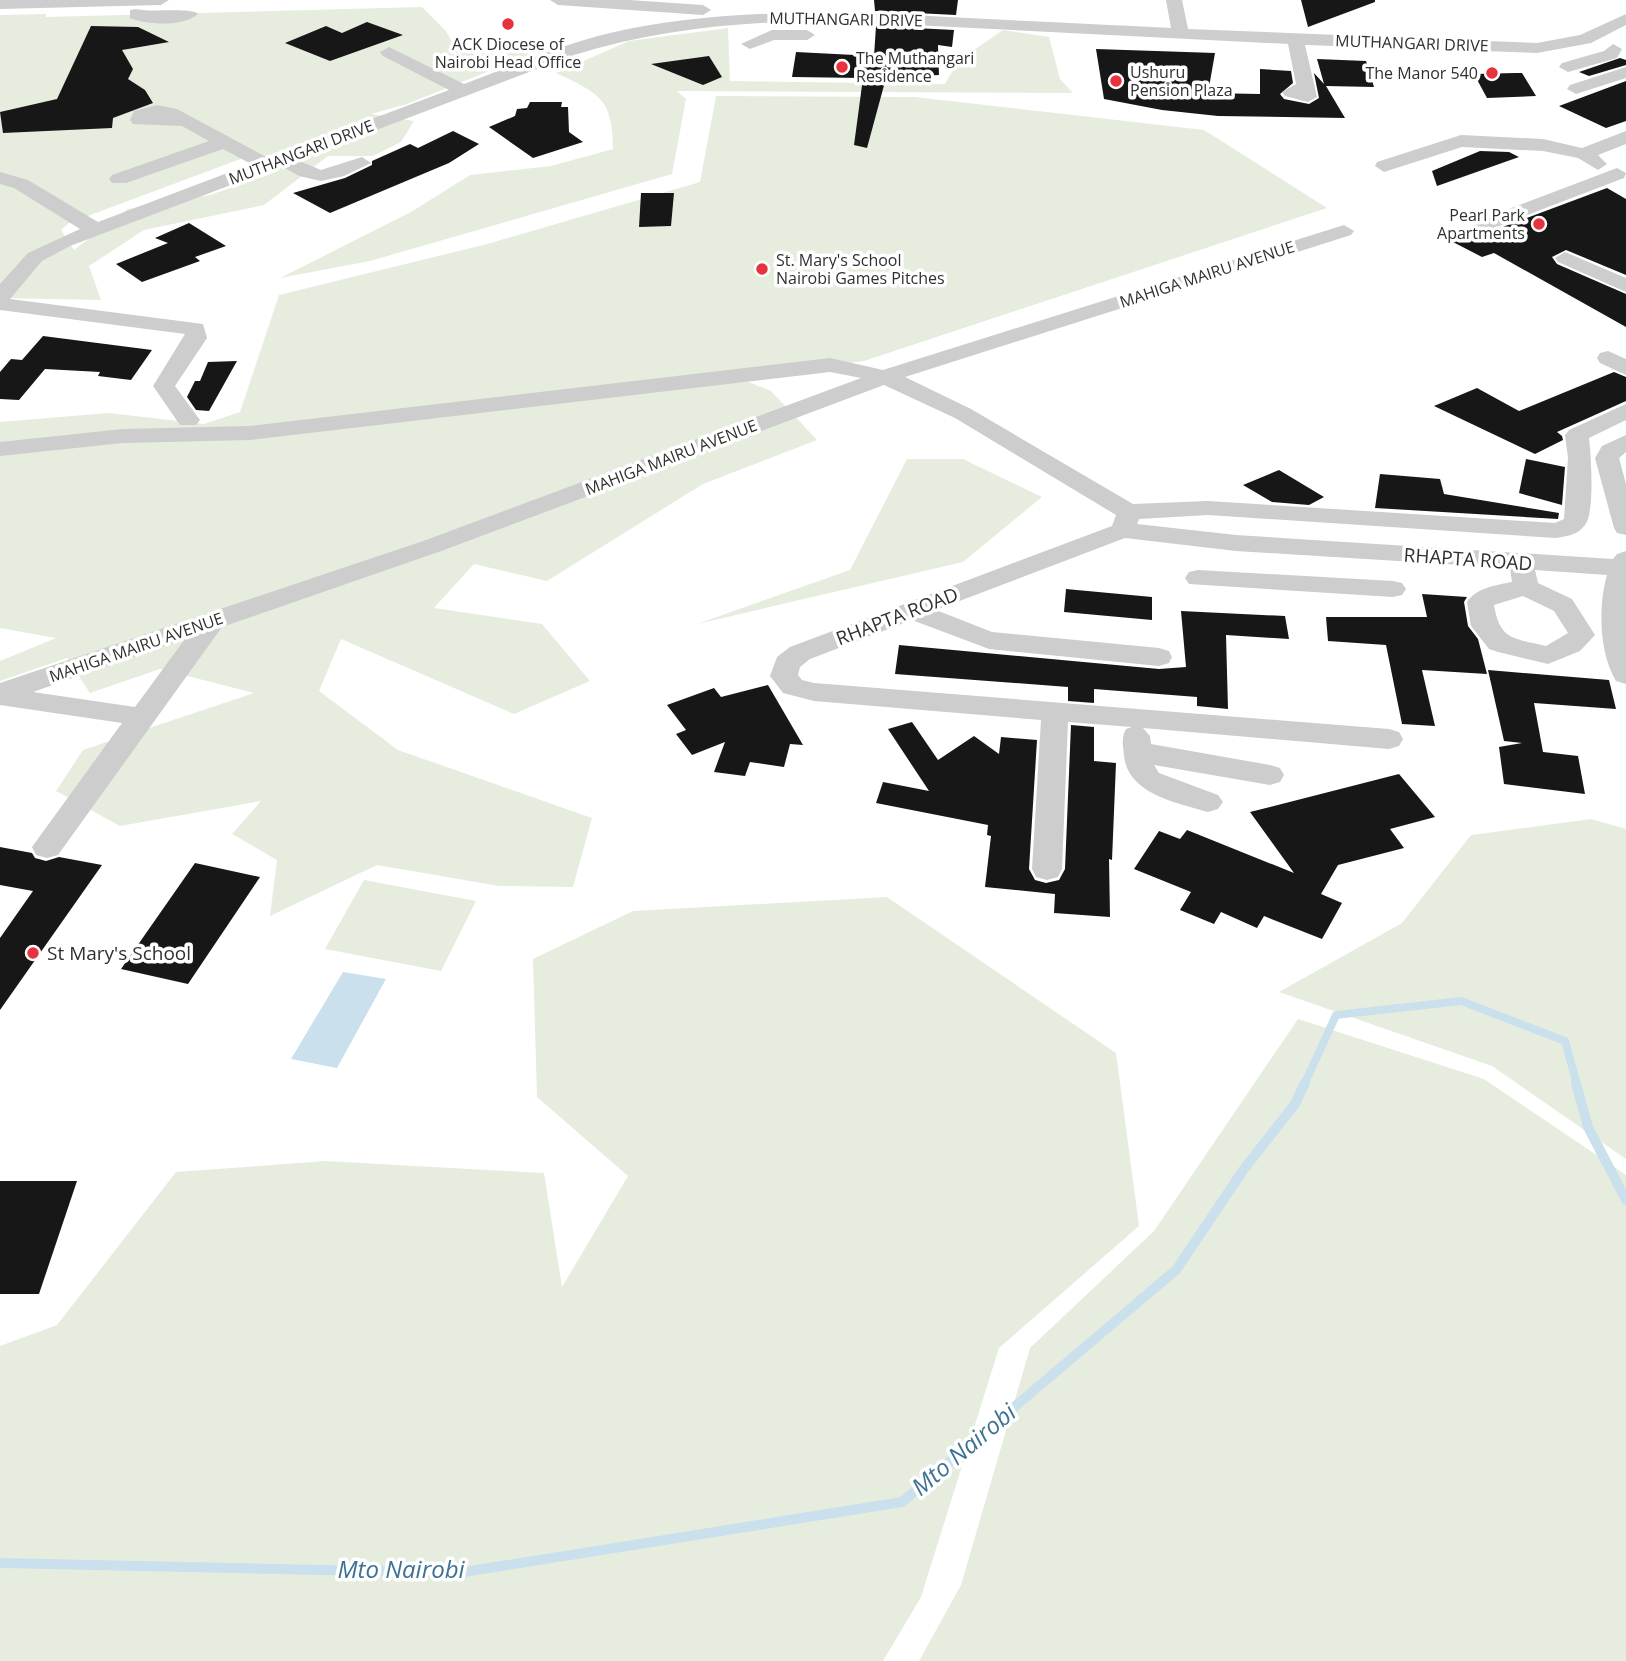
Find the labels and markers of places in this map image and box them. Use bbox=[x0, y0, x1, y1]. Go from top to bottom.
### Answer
marker: ACK Diocese of Nairobi Head Office bbox=[500, 16, 516, 32]
place label: ACK Diocese of Nairobi Head Office bbox=[435, 33, 581, 73]
place label: The Muthangari Residence bbox=[856, 47, 974, 87]
marker: The Muthangari Residence bbox=[834, 59, 850, 75]
place label: Ushuru Pension Plaza bbox=[1130, 61, 1233, 101]
place label: The Manor 540 bbox=[1365, 62, 1478, 84]
marker: The Manor 540 bbox=[1484, 65, 1500, 81]
marker: Ushuru Pension Plaza bbox=[1108, 73, 1124, 89]
place label: Pearl Park Apartments bbox=[1437, 204, 1526, 244]
marker: Pearl Park Apartments bbox=[1531, 216, 1547, 232]
place label: St. Mary's School Nairobi Games Pitches bbox=[776, 249, 945, 289]
marker: St. Mary's School Nairobi Games Pitches bbox=[754, 261, 770, 277]
place label: St Mary's School bbox=[47, 940, 191, 966]
marker: St Mary's School bbox=[25, 945, 41, 961]

